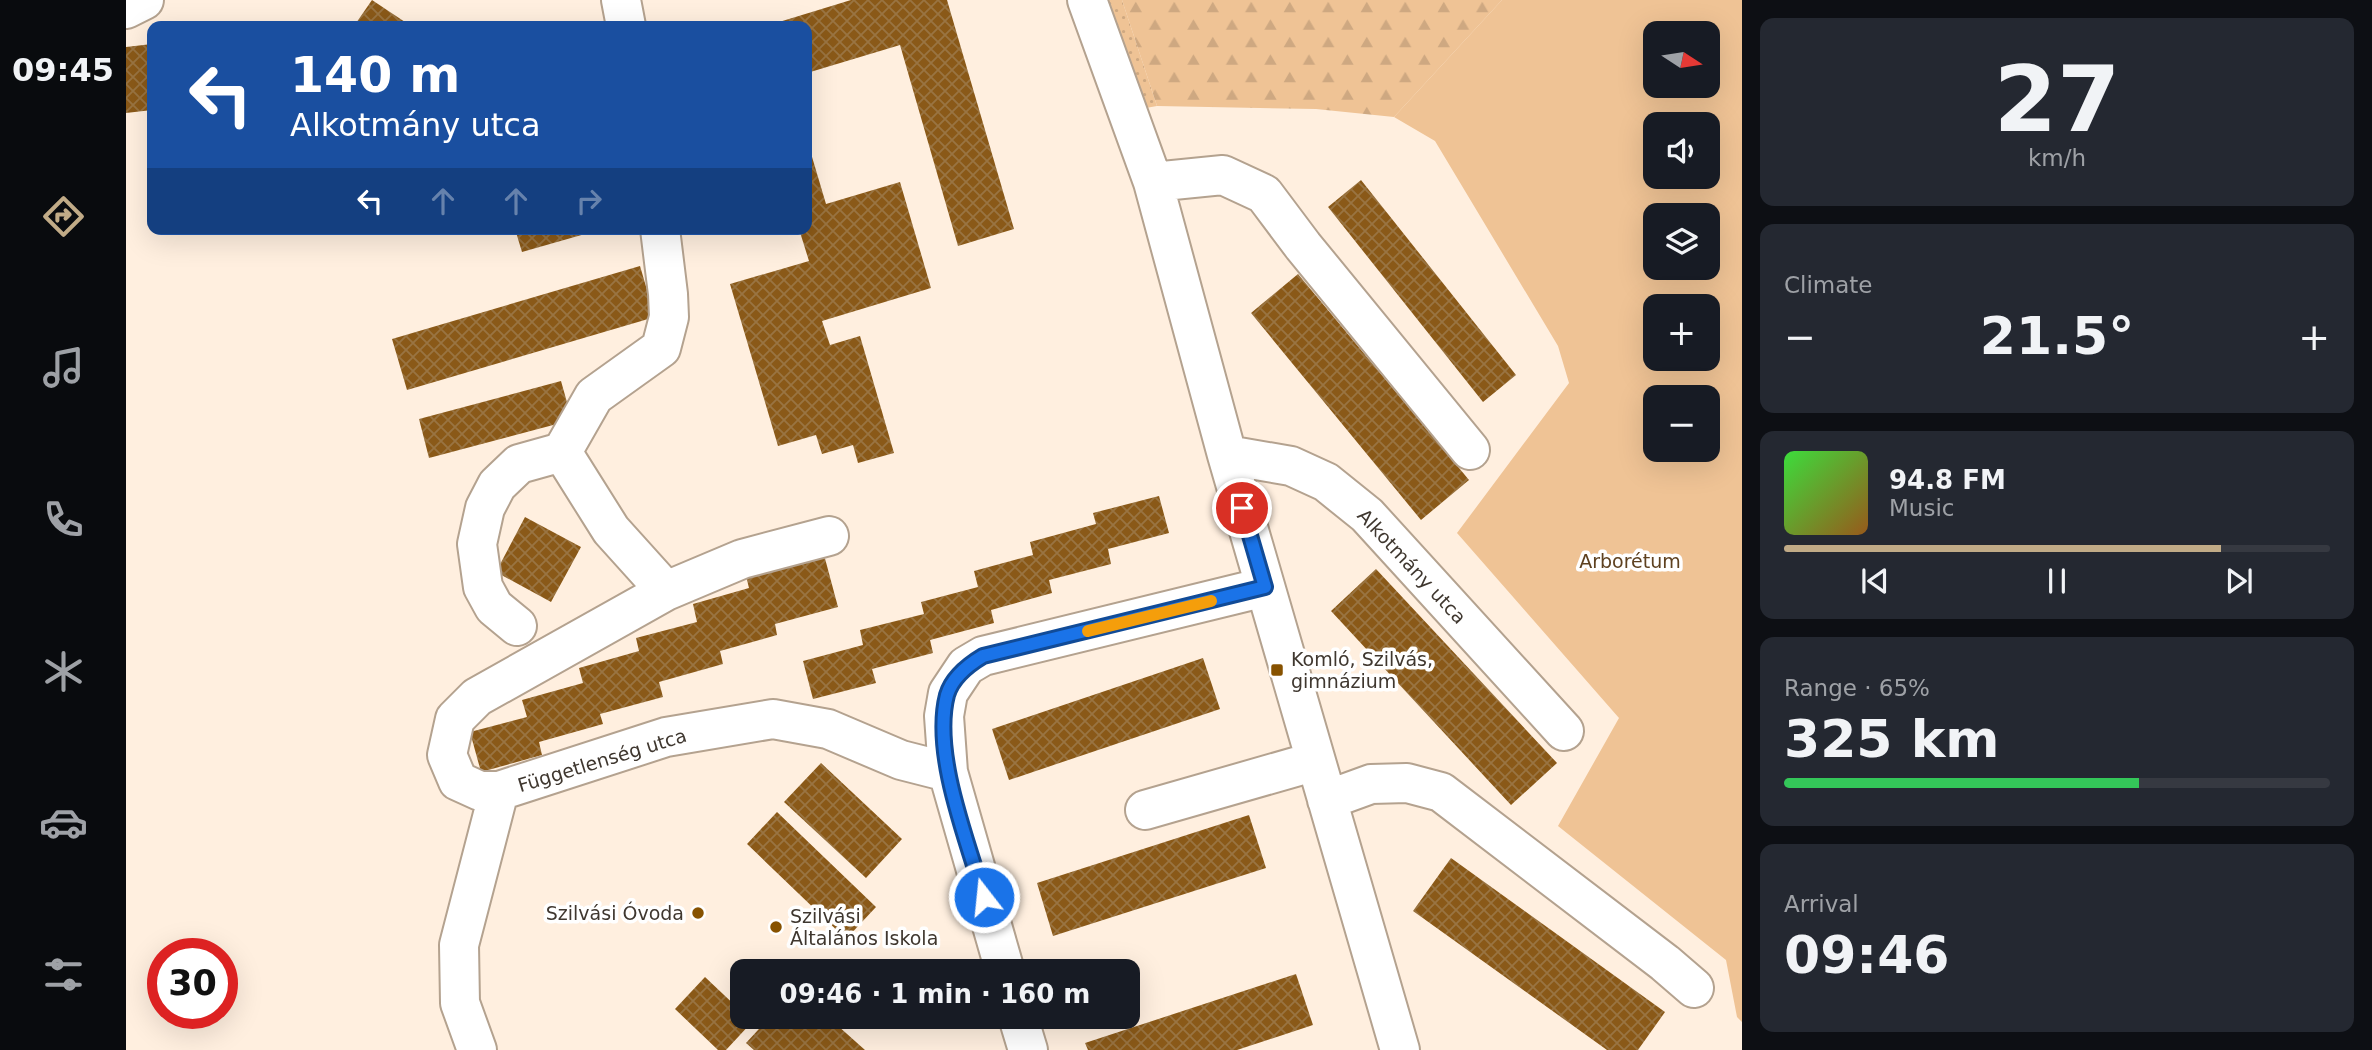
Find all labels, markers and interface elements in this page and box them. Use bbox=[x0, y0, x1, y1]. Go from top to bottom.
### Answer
north arrow bbox=[1643, 21, 1720, 98]
map controls bbox=[1643, 21, 1720, 462]
text: 140 m bbox=[290, 47, 460, 104]
text: 27 bbox=[1994, 47, 2120, 152]
icon: left bbox=[175, 49, 266, 140]
text: 09:45 bbox=[12, 51, 114, 89]
text: Alkotmány utca bbox=[290, 106, 541, 144]
button: sound bbox=[1643, 112, 1720, 189]
text: km/h bbox=[2028, 145, 2086, 171]
icon: left bbox=[351, 182, 389, 220]
icon: ahead bbox=[424, 182, 462, 220]
icon: ahead bbox=[497, 182, 535, 220]
icon: right bbox=[570, 182, 608, 220]
icon: directions bbox=[39, 192, 88, 241]
button: layers bbox=[1643, 203, 1720, 280]
text: Climate bbox=[1784, 272, 1873, 298]
button: + bbox=[1643, 294, 1720, 371]
text: 21.5° bbox=[1980, 306, 2134, 366]
text: − bbox=[1784, 315, 1816, 359]
text: + bbox=[2298, 315, 2330, 359]
icon: music bbox=[39, 343, 88, 392]
button: − bbox=[1643, 385, 1720, 462]
text: 94.8 FM bbox=[1889, 465, 2006, 495]
pin bbox=[1212, 478, 1272, 538]
icon: arrive bbox=[1223, 489, 1261, 527]
icon: phone bbox=[39, 495, 88, 544]
text: Music bbox=[1889, 495, 1954, 521]
street label: Alkotmány utca bbox=[1353, 504, 1471, 628]
park label: Arborétum bbox=[1579, 550, 1681, 572]
icon: previous bbox=[1856, 562, 1894, 600]
icon: pause bbox=[2038, 562, 2076, 600]
icon: next bbox=[2220, 562, 2258, 600]
icon: climate bbox=[39, 647, 88, 696]
place label: Komló, Szilvás, gimnázium bbox=[1291, 648, 1433, 692]
marker: Komló, Szilvás, gimnázium bbox=[1269, 662, 1285, 678]
text: Range · 65% bbox=[1784, 675, 1930, 701]
text: 325 km bbox=[1784, 709, 1999, 769]
street label: Függetlenség utca bbox=[515, 724, 689, 796]
icon: car bbox=[39, 798, 88, 847]
position arrow bbox=[947, 860, 1021, 934]
text: Arrival bbox=[1784, 891, 1859, 917]
place label: Szilvási Óvoda bbox=[546, 901, 684, 924]
marker: Szilvási Óvoda bbox=[690, 905, 706, 921]
place label: Szilvási Általános Iskola bbox=[790, 905, 938, 949]
marker: Szilvási Általános Iskola bbox=[768, 919, 784, 935]
text: 09:46 bbox=[1784, 925, 1950, 985]
speed limit sign: 30 bbox=[147, 938, 238, 1029]
icon: filters bbox=[39, 950, 88, 999]
text: 09:46 · 1 min · 160 m bbox=[780, 979, 1090, 1009]

